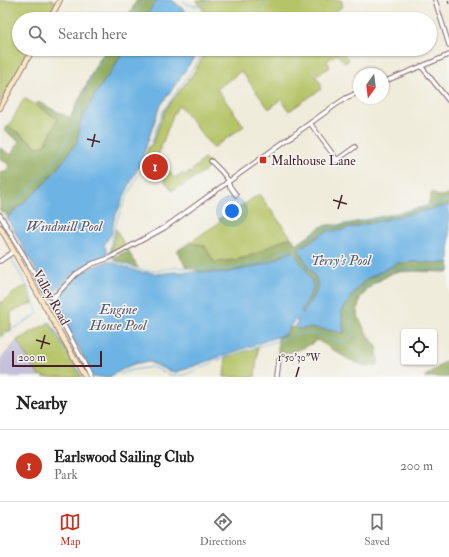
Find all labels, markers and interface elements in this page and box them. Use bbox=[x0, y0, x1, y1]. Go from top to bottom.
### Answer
search box bbox=[12, 12, 437, 56]
icon: search bbox=[26, 23, 48, 45]
text: Search here bbox=[58, 25, 127, 44]
north arrow bbox=[353, 68, 389, 104]
pin: 1 bbox=[142, 152, 168, 182]
place label: Malthouse Lane bbox=[271, 153, 356, 169]
marker: Malthouse Lane bbox=[258, 155, 268, 165]
your location bbox=[222, 201, 242, 221]
water label: Windmill Pool bbox=[26, 218, 104, 235]
water label: Terry's Pool bbox=[311, 252, 372, 269]
street label: Valley Road bbox=[28, 267, 73, 329]
water label: Engine House Pool bbox=[89, 301, 148, 334]
map controls bbox=[401, 329, 437, 365]
button: locate bbox=[401, 329, 437, 365]
scale bar bbox=[12, 349, 102, 368]
text: 200 m bbox=[18, 351, 46, 364]
text: 1°50'30"W bbox=[278, 352, 321, 364]
text: Nearby bbox=[16, 393, 67, 414]
text: Earlswood Sailing Club bbox=[54, 448, 194, 467]
text: 1 bbox=[27, 458, 31, 474]
text: 200 m bbox=[400, 458, 433, 474]
text: Park bbox=[54, 467, 78, 483]
tab: Map bbox=[59, 511, 81, 548]
tab: Directions bbox=[200, 511, 246, 548]
tab: Saved bbox=[365, 511, 390, 548]

